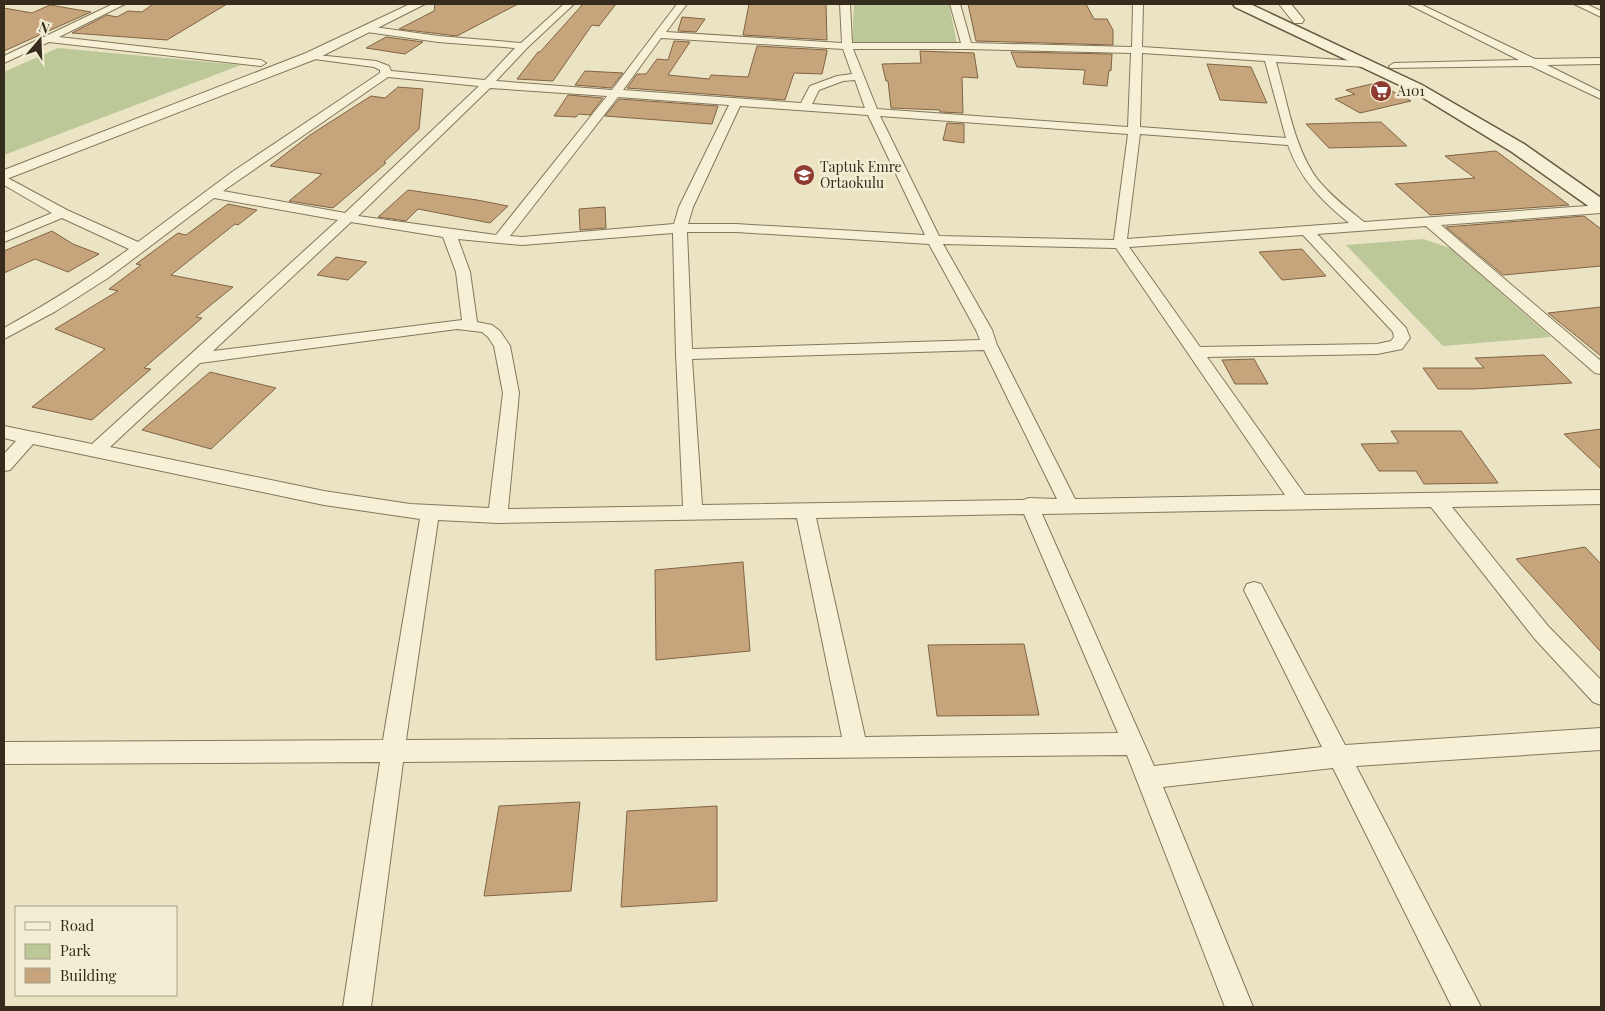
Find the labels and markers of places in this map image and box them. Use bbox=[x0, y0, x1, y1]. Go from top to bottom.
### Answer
supermarket icon: A101 bbox=[1369, 79, 1393, 103]
place label: A101 bbox=[1396, 81, 1425, 100]
place label: Taptuk Emre Ortaokulu bbox=[820, 157, 902, 192]
school or university icon: Taptuk Emre Ortaokulu bbox=[792, 163, 816, 187]

